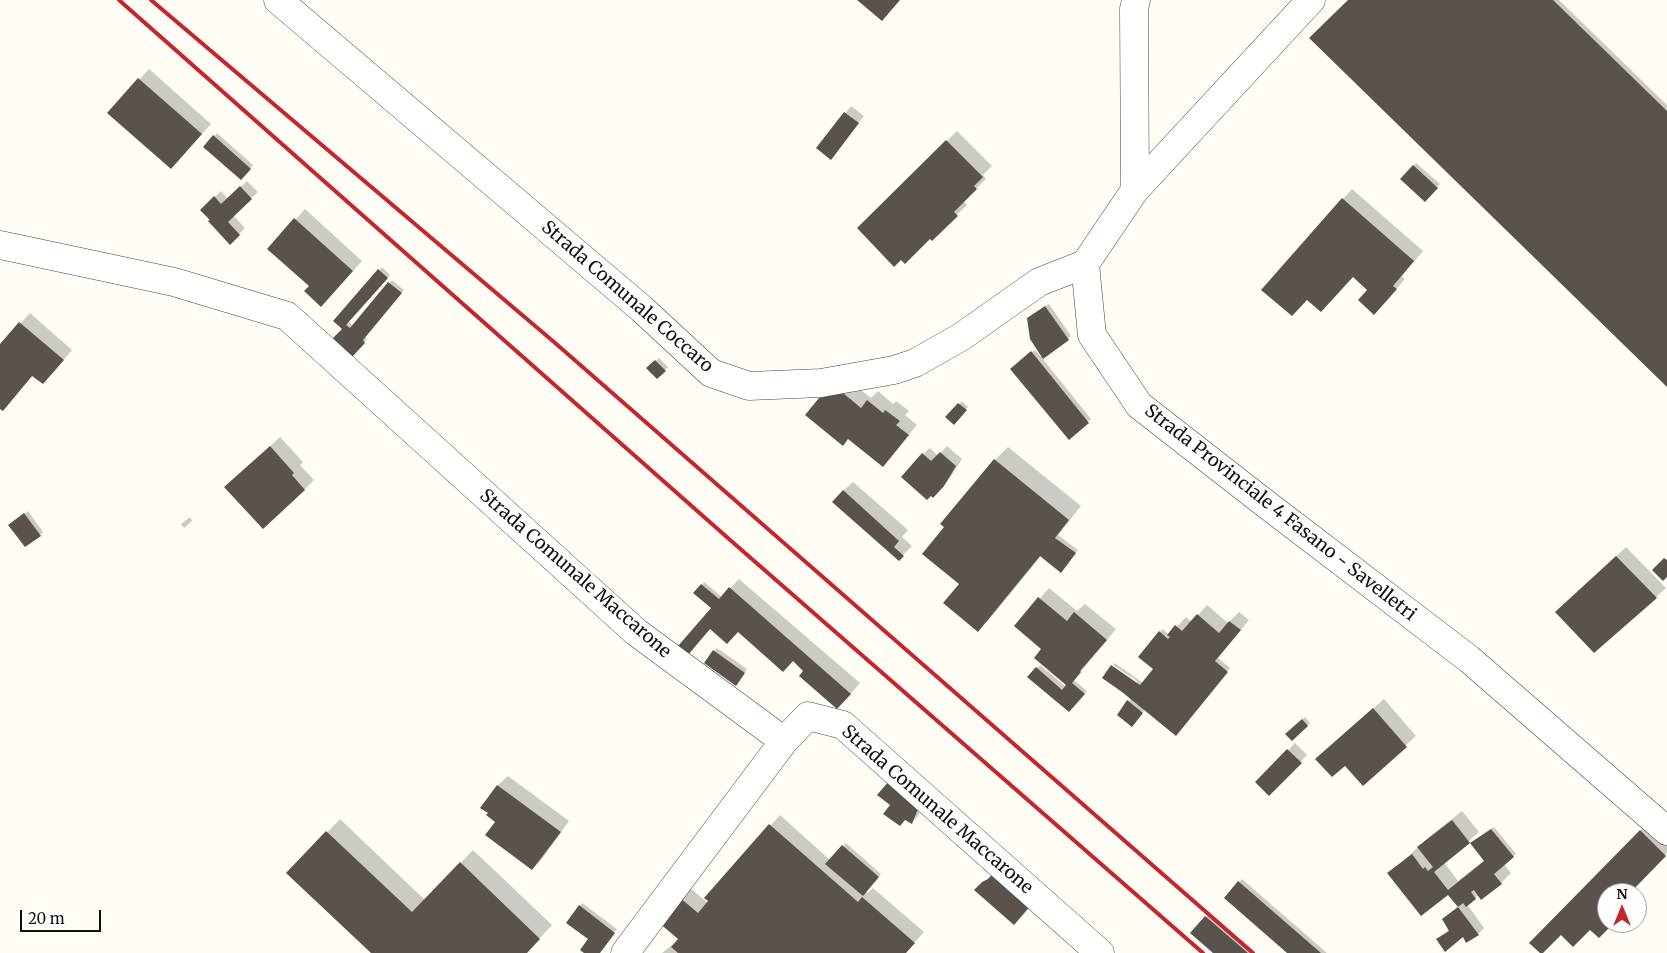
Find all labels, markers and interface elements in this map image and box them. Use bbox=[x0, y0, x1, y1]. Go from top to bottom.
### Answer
street label: Strada Comunale Coccaro bbox=[537, 217, 717, 377]
street label: Strada Provinciale 4 Fasano - Savelletri bbox=[1140, 400, 1420, 626]
street label: Strada Comunale Maccarone bbox=[475, 485, 675, 663]
street label: Strada Comunale Maccarone bbox=[837, 721, 1037, 899]
north arrow bbox=[1597, 883, 1647, 933]
text: N bbox=[1616, 885, 1628, 903]
scale bar bbox=[22, 900, 104, 932]
text: 20 m bbox=[28, 909, 65, 928]

